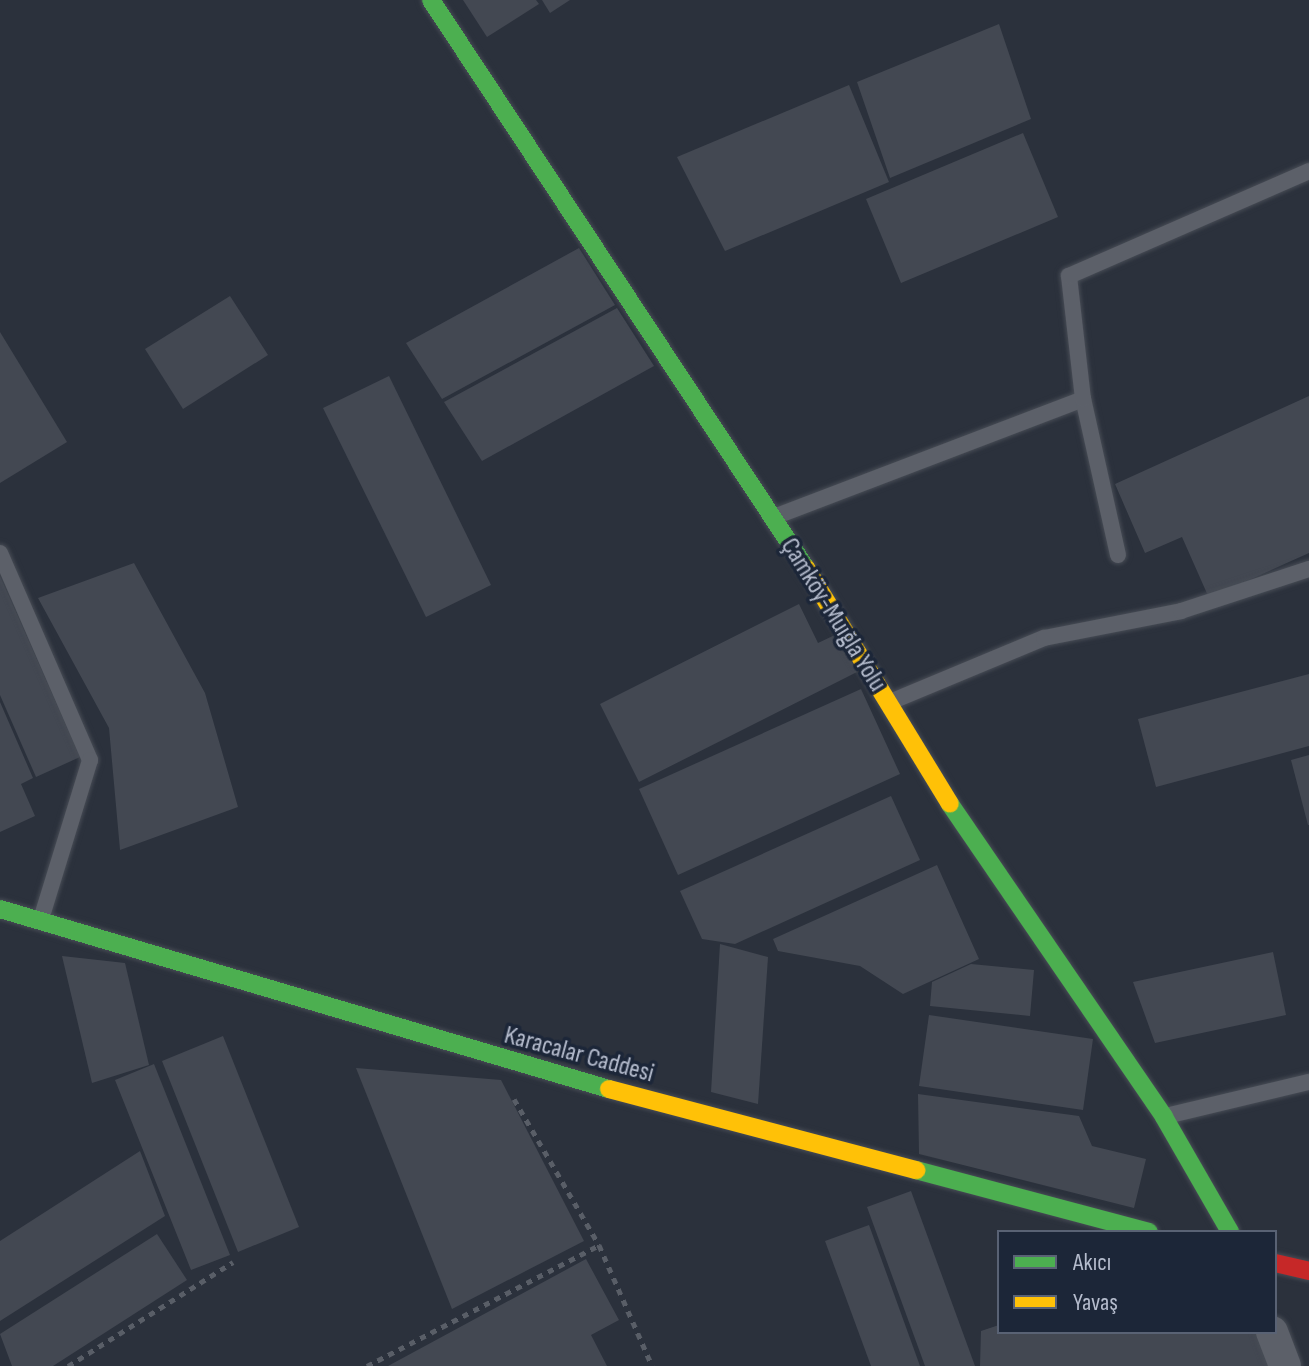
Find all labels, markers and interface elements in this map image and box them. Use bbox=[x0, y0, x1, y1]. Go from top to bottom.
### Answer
street label: Çamköy-Muığla Yolu bbox=[773, 533, 893, 697]
street label: Karacalar Caddesi bbox=[501, 1020, 657, 1090]
legend bbox=[997, 1230, 1277, 1334]
text: Akıcı bbox=[1073, 1248, 1111, 1277]
text: Yavaş bbox=[1073, 1288, 1118, 1317]

